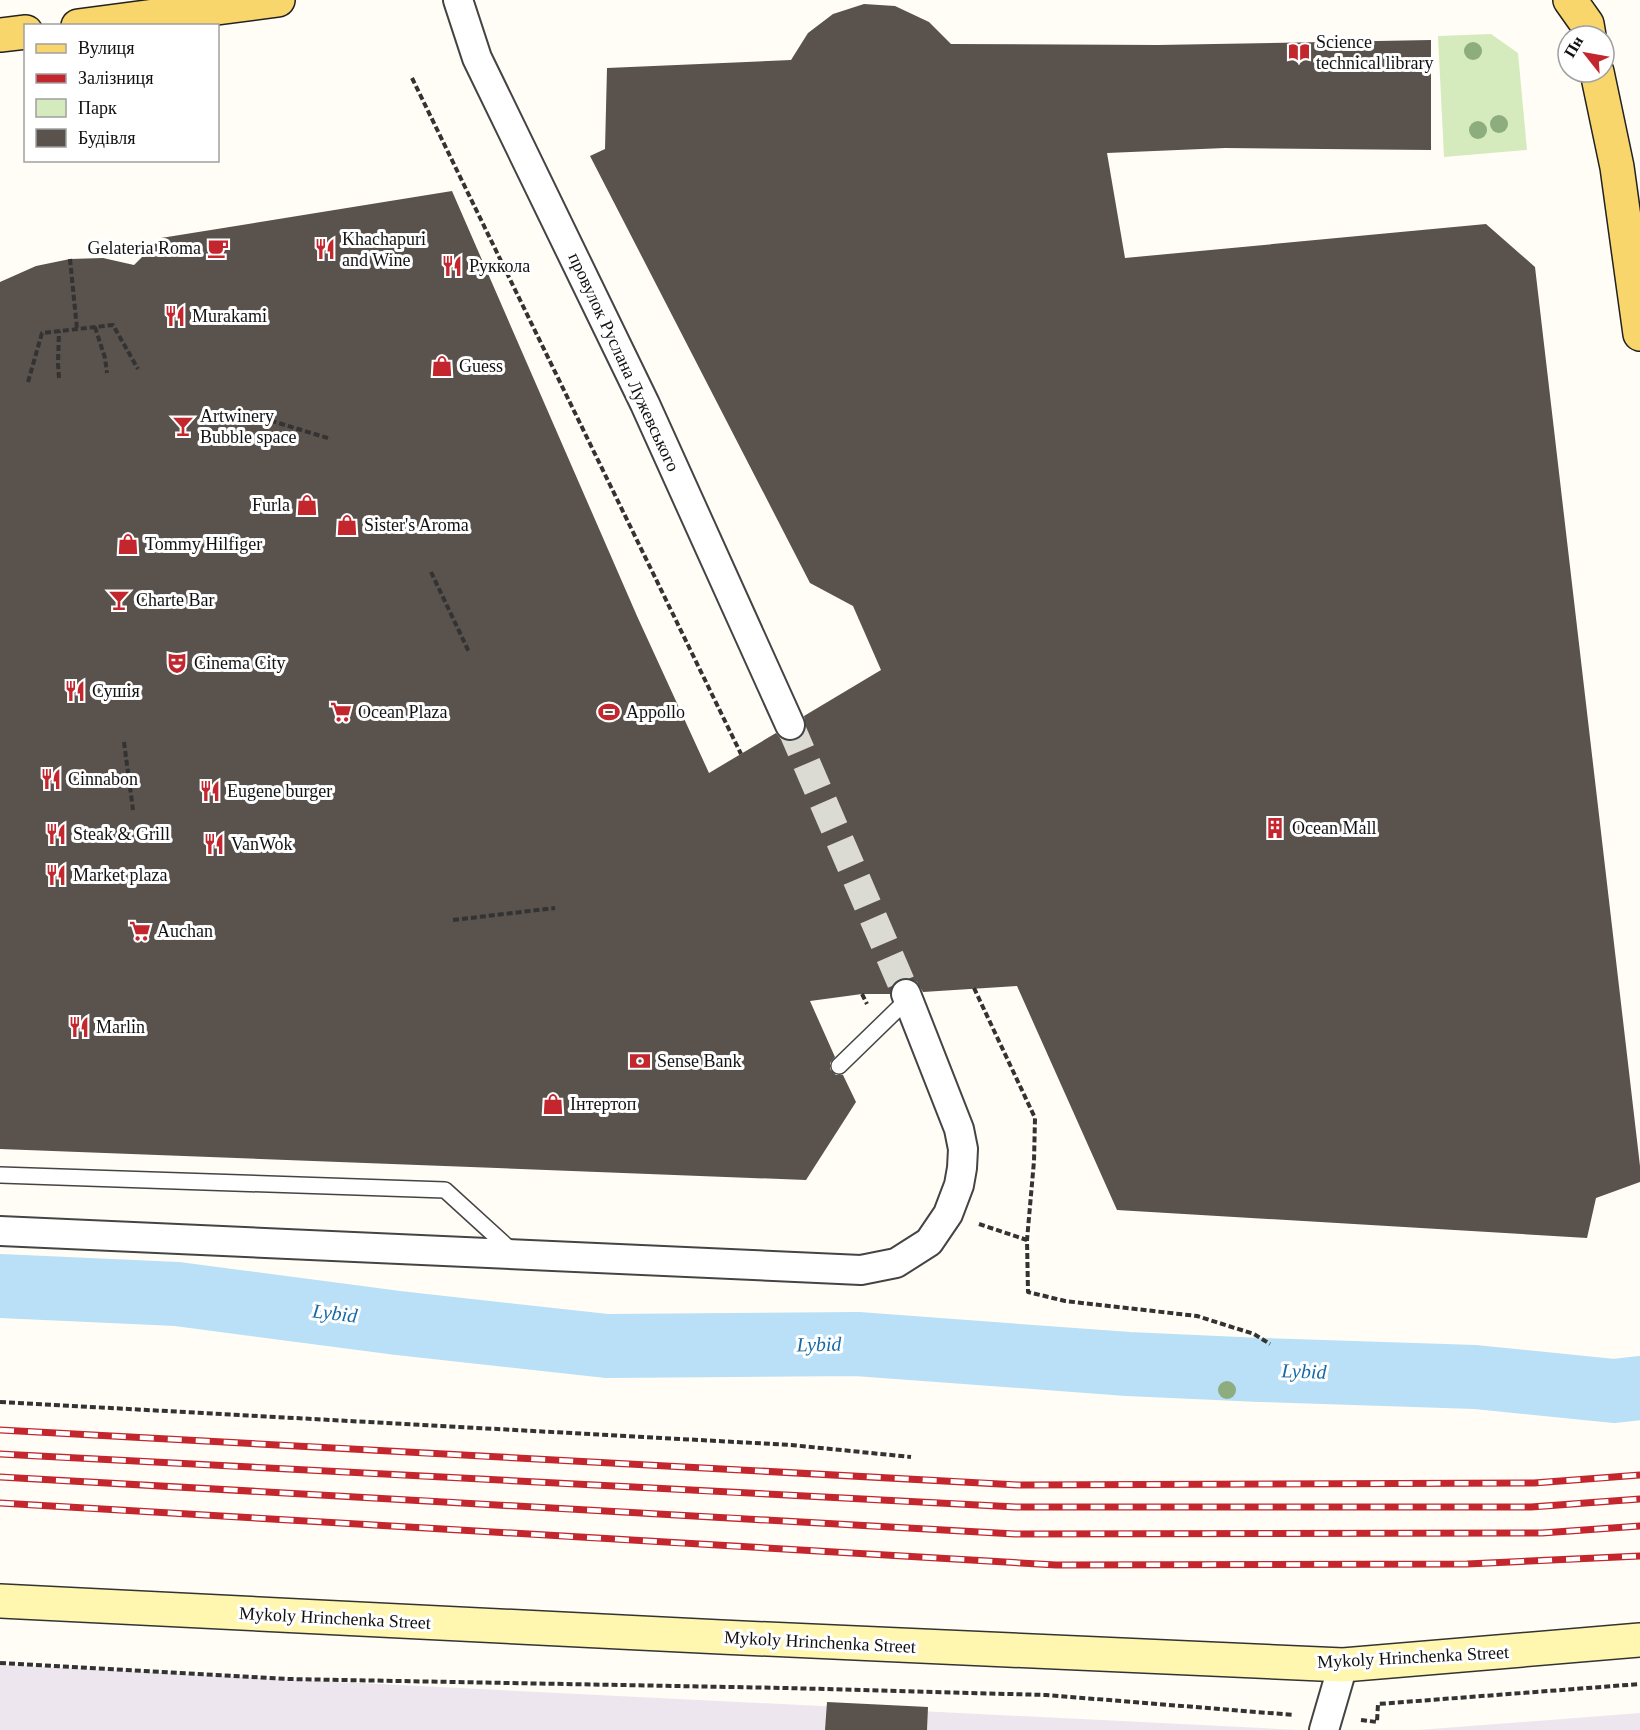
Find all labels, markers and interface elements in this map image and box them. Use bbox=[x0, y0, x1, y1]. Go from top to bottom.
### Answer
legend bbox=[24, 24, 219, 162]
north arrow bbox=[1556, 24, 1616, 84]
place label: Science technical library bbox=[1316, 32, 1433, 73]
text: Пн bbox=[1561, 33, 1586, 60]
text: Вулиця bbox=[78, 38, 135, 58]
library icon: Science technical library bbox=[1287, 40, 1311, 64]
text: Залізниця bbox=[78, 68, 153, 88]
text: Парк bbox=[78, 98, 117, 118]
text: Будівля bbox=[78, 128, 135, 148]
place label: Khachapuri and Wine bbox=[342, 229, 426, 270]
cafe icon: Gelateria Roma bbox=[206, 236, 230, 260]
restaurant icon: Khachapuri and Wine bbox=[313, 237, 337, 261]
place label: Gelateria Roma bbox=[88, 238, 201, 258]
street label: провулок Руслана Лужевського bbox=[564, 249, 684, 475]
restaurant icon: Руккола bbox=[440, 254, 464, 278]
place label: Руккола bbox=[469, 256, 530, 276]
restaurant icon: Murakami bbox=[163, 304, 187, 328]
place label: Murakami bbox=[192, 306, 267, 326]
shop icon: Guess bbox=[430, 354, 454, 378]
place label: Guess bbox=[459, 356, 503, 376]
place label: Artwinery Bubble space bbox=[200, 406, 296, 447]
bar icon: Artwinery Bubble space bbox=[171, 414, 195, 438]
shop icon: Furla bbox=[295, 493, 319, 517]
place label: Furla bbox=[252, 495, 290, 515]
shop icon: Sister's Aroma bbox=[335, 513, 359, 537]
place label: Sister's Aroma bbox=[364, 515, 469, 535]
shop icon: Tommy Hilfiger bbox=[116, 532, 140, 556]
place label: Tommy Hilfiger bbox=[145, 534, 262, 554]
bar icon: Charte Bar bbox=[107, 588, 131, 612]
place label: Charte Bar bbox=[136, 590, 214, 610]
theatre icon: Cinema City bbox=[165, 651, 189, 675]
place label: Cinema City bbox=[194, 653, 286, 673]
restaurant icon: Сушія bbox=[63, 679, 87, 703]
place label: Сушія bbox=[92, 681, 140, 701]
supermarket icon: Ocean Plaza bbox=[329, 700, 353, 724]
sports icon: Appollo bbox=[597, 700, 621, 724]
place label: Ocean Plaza bbox=[358, 702, 447, 722]
place label: Appollo bbox=[626, 702, 685, 722]
restaurant icon: Cinnabon bbox=[39, 767, 63, 791]
place label: Cinnabon bbox=[68, 769, 138, 789]
restaurant icon: Eugene burger bbox=[198, 779, 222, 803]
place label: Eugene burger bbox=[227, 781, 332, 801]
building icon: Ocean Mall bbox=[1263, 816, 1287, 840]
place label: Ocean Mall bbox=[1292, 818, 1376, 838]
restaurant icon: Steak & Grill bbox=[44, 822, 68, 846]
place label: Steak & Grill bbox=[73, 824, 170, 844]
restaurant icon: VanWok bbox=[202, 832, 226, 856]
place label: VanWok bbox=[231, 834, 293, 854]
restaurant icon: Market plaza bbox=[44, 863, 68, 887]
place label: Market plaza bbox=[73, 865, 167, 885]
supermarket icon: Auchan bbox=[128, 919, 152, 943]
place label: Auchan bbox=[157, 921, 213, 941]
restaurant icon: Marlin bbox=[67, 1015, 91, 1039]
place label: Marlin bbox=[96, 1017, 145, 1037]
bank icon: Sense Bank bbox=[628, 1049, 652, 1073]
place label: Sense Bank bbox=[657, 1051, 742, 1071]
shop icon: Інтертоп bbox=[541, 1092, 565, 1116]
place label: Інтертоп bbox=[570, 1094, 637, 1114]
water label: Lybid bbox=[310, 1299, 360, 1328]
water label: Lybid bbox=[795, 1333, 843, 1356]
water label: Lybid bbox=[1280, 1359, 1328, 1384]
street label: Mykoly Hrinchenka Street bbox=[239, 1603, 431, 1633]
street label: Mykoly Hrinchenka Street bbox=[724, 1627, 916, 1657]
street label: Mykoly Hrinchenka Street bbox=[1317, 1642, 1509, 1672]

